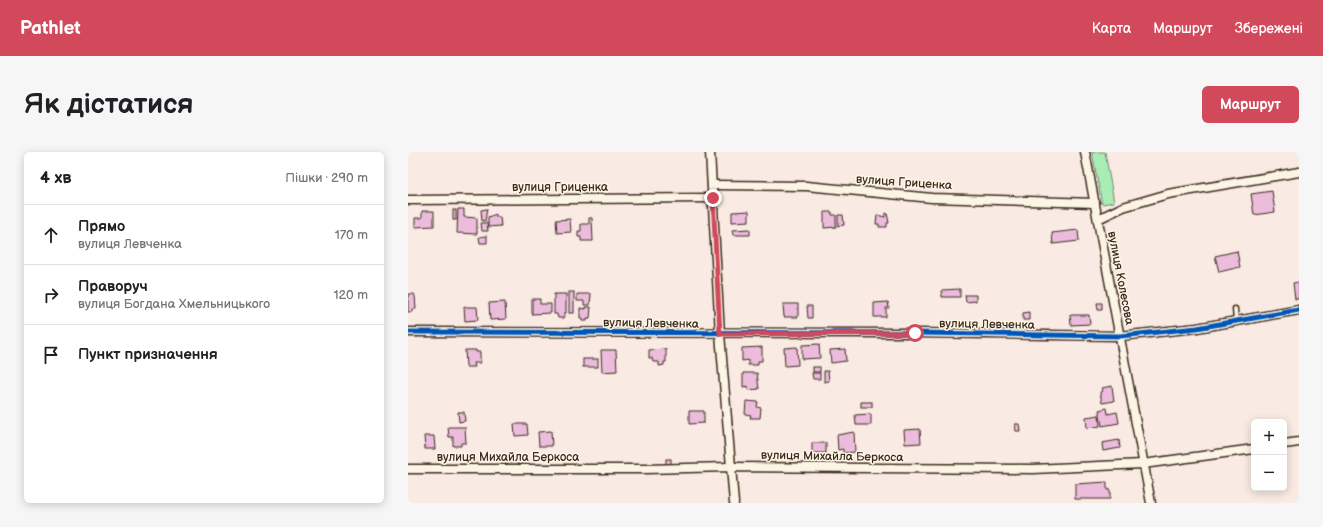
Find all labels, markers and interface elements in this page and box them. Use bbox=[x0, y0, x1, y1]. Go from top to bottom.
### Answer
text: Pathlet bbox=[20, 17, 81, 40]
text: Карта bbox=[1092, 20, 1131, 37]
text: Маршрут bbox=[1153, 20, 1213, 37]
text: Збережені bbox=[1235, 20, 1303, 37]
button: Маршрут bbox=[1202, 86, 1299, 123]
text: Як дістатися bbox=[24, 88, 193, 121]
text: 4 хв bbox=[40, 168, 72, 188]
text: Пішки · 290 m bbox=[285, 170, 368, 186]
street label: вулиця Гриценка bbox=[855, 172, 952, 193]
street label: вулиця Гриценка bbox=[512, 180, 608, 195]
route end bbox=[704, 189, 722, 207]
text: Прямо bbox=[78, 217, 125, 236]
icon: ahead bbox=[40, 224, 62, 246]
text: 170 m bbox=[335, 227, 368, 243]
street label: вулиця Колесова bbox=[1104, 230, 1137, 326]
text: вулиця Левченка bbox=[78, 236, 182, 252]
text: Праворуч bbox=[78, 277, 148, 296]
icon: right bbox=[40, 284, 62, 306]
text: 120 m bbox=[333, 287, 368, 303]
text: вулиця Богдана Хмельницького bbox=[78, 296, 270, 312]
street label: вулиця Левченка bbox=[603, 315, 699, 332]
street label: вулиця Левченка bbox=[939, 316, 1035, 333]
route start bbox=[906, 324, 924, 342]
icon: arrive bbox=[40, 344, 62, 366]
text: Пункт призначення bbox=[78, 345, 218, 364]
map controls bbox=[1251, 419, 1287, 491]
button: + bbox=[1251, 419, 1287, 455]
street label: вулиця Михайла Беркоса bbox=[761, 448, 903, 465]
street label: вулиця Михайла Беркоса bbox=[437, 450, 579, 465]
button: − bbox=[1251, 455, 1287, 491]

